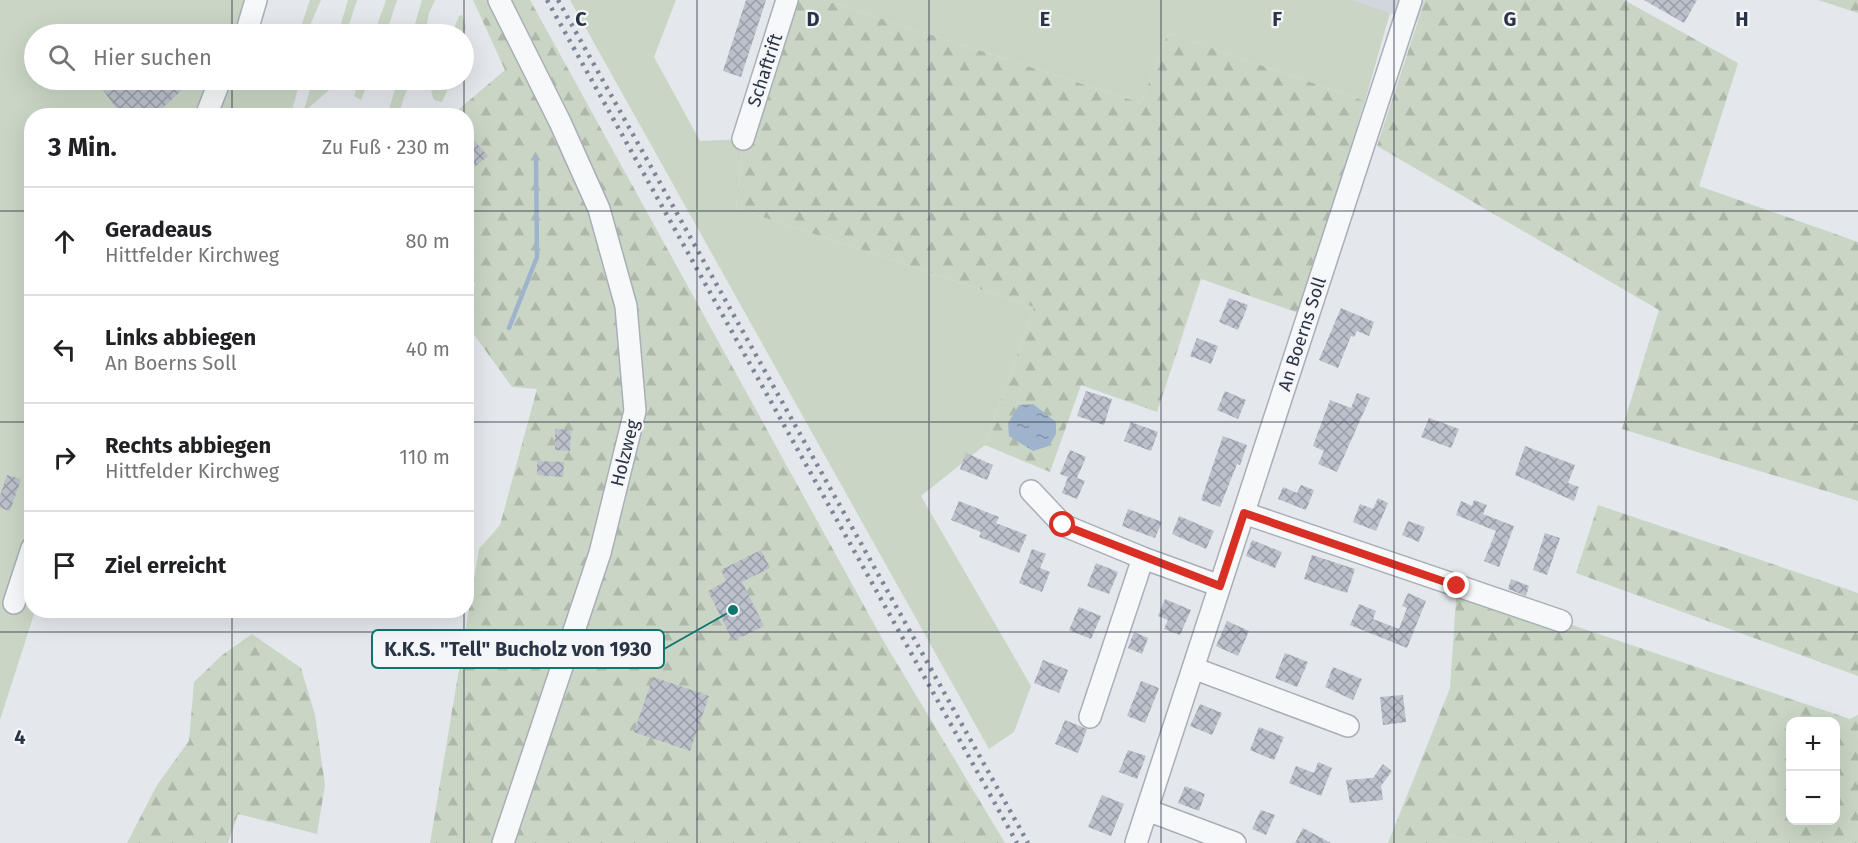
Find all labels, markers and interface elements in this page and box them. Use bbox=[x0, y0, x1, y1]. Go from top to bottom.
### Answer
text: C bbox=[575, 7, 587, 31]
text: D bbox=[806, 7, 820, 31]
text: E bbox=[1040, 7, 1050, 31]
text: F bbox=[1272, 7, 1282, 31]
text: G bbox=[1504, 7, 1516, 31]
text: H bbox=[1735, 7, 1749, 31]
search box bbox=[24, 24, 474, 90]
street label: Schaftrift bbox=[743, 30, 787, 109]
icon: search bbox=[45, 41, 78, 74]
text: Hier suchen bbox=[93, 44, 212, 71]
text: 3 Min. bbox=[48, 132, 117, 163]
text: Zu Fuß · 230 m bbox=[322, 135, 450, 159]
text: Geradeaus bbox=[105, 216, 212, 243]
icon: ahead bbox=[48, 225, 81, 258]
text: 80 m bbox=[405, 229, 450, 253]
text: Hittfelder Kirchweg bbox=[105, 243, 279, 267]
street label: An Boerns Soll bbox=[1273, 274, 1331, 394]
text: Links abbiegen bbox=[105, 324, 256, 351]
icon: left bbox=[48, 333, 81, 366]
text: 40 m bbox=[406, 337, 450, 361]
text: An Boerns Soll bbox=[105, 351, 237, 375]
street label: Holzweg bbox=[606, 417, 644, 489]
text: Rechts abbiegen bbox=[105, 432, 271, 459]
icon: right bbox=[48, 441, 81, 474]
text: 110 m bbox=[399, 445, 450, 469]
text: Hittfelder Kirchweg bbox=[105, 459, 279, 483]
route start bbox=[1049, 511, 1075, 537]
icon: arrive bbox=[48, 549, 81, 582]
text: Ziel erreicht bbox=[105, 552, 226, 579]
route end bbox=[1443, 572, 1469, 598]
callout: K.K.S. "Tell" Bucholz von 1930 bbox=[372, 630, 664, 668]
text: K.K.S. "Tell" Bucholz von 1930 bbox=[384, 637, 652, 661]
map controls bbox=[1786, 717, 1840, 825]
button: + bbox=[1786, 717, 1840, 771]
text: 4 bbox=[14, 725, 26, 749]
button: − bbox=[1786, 771, 1840, 825]

